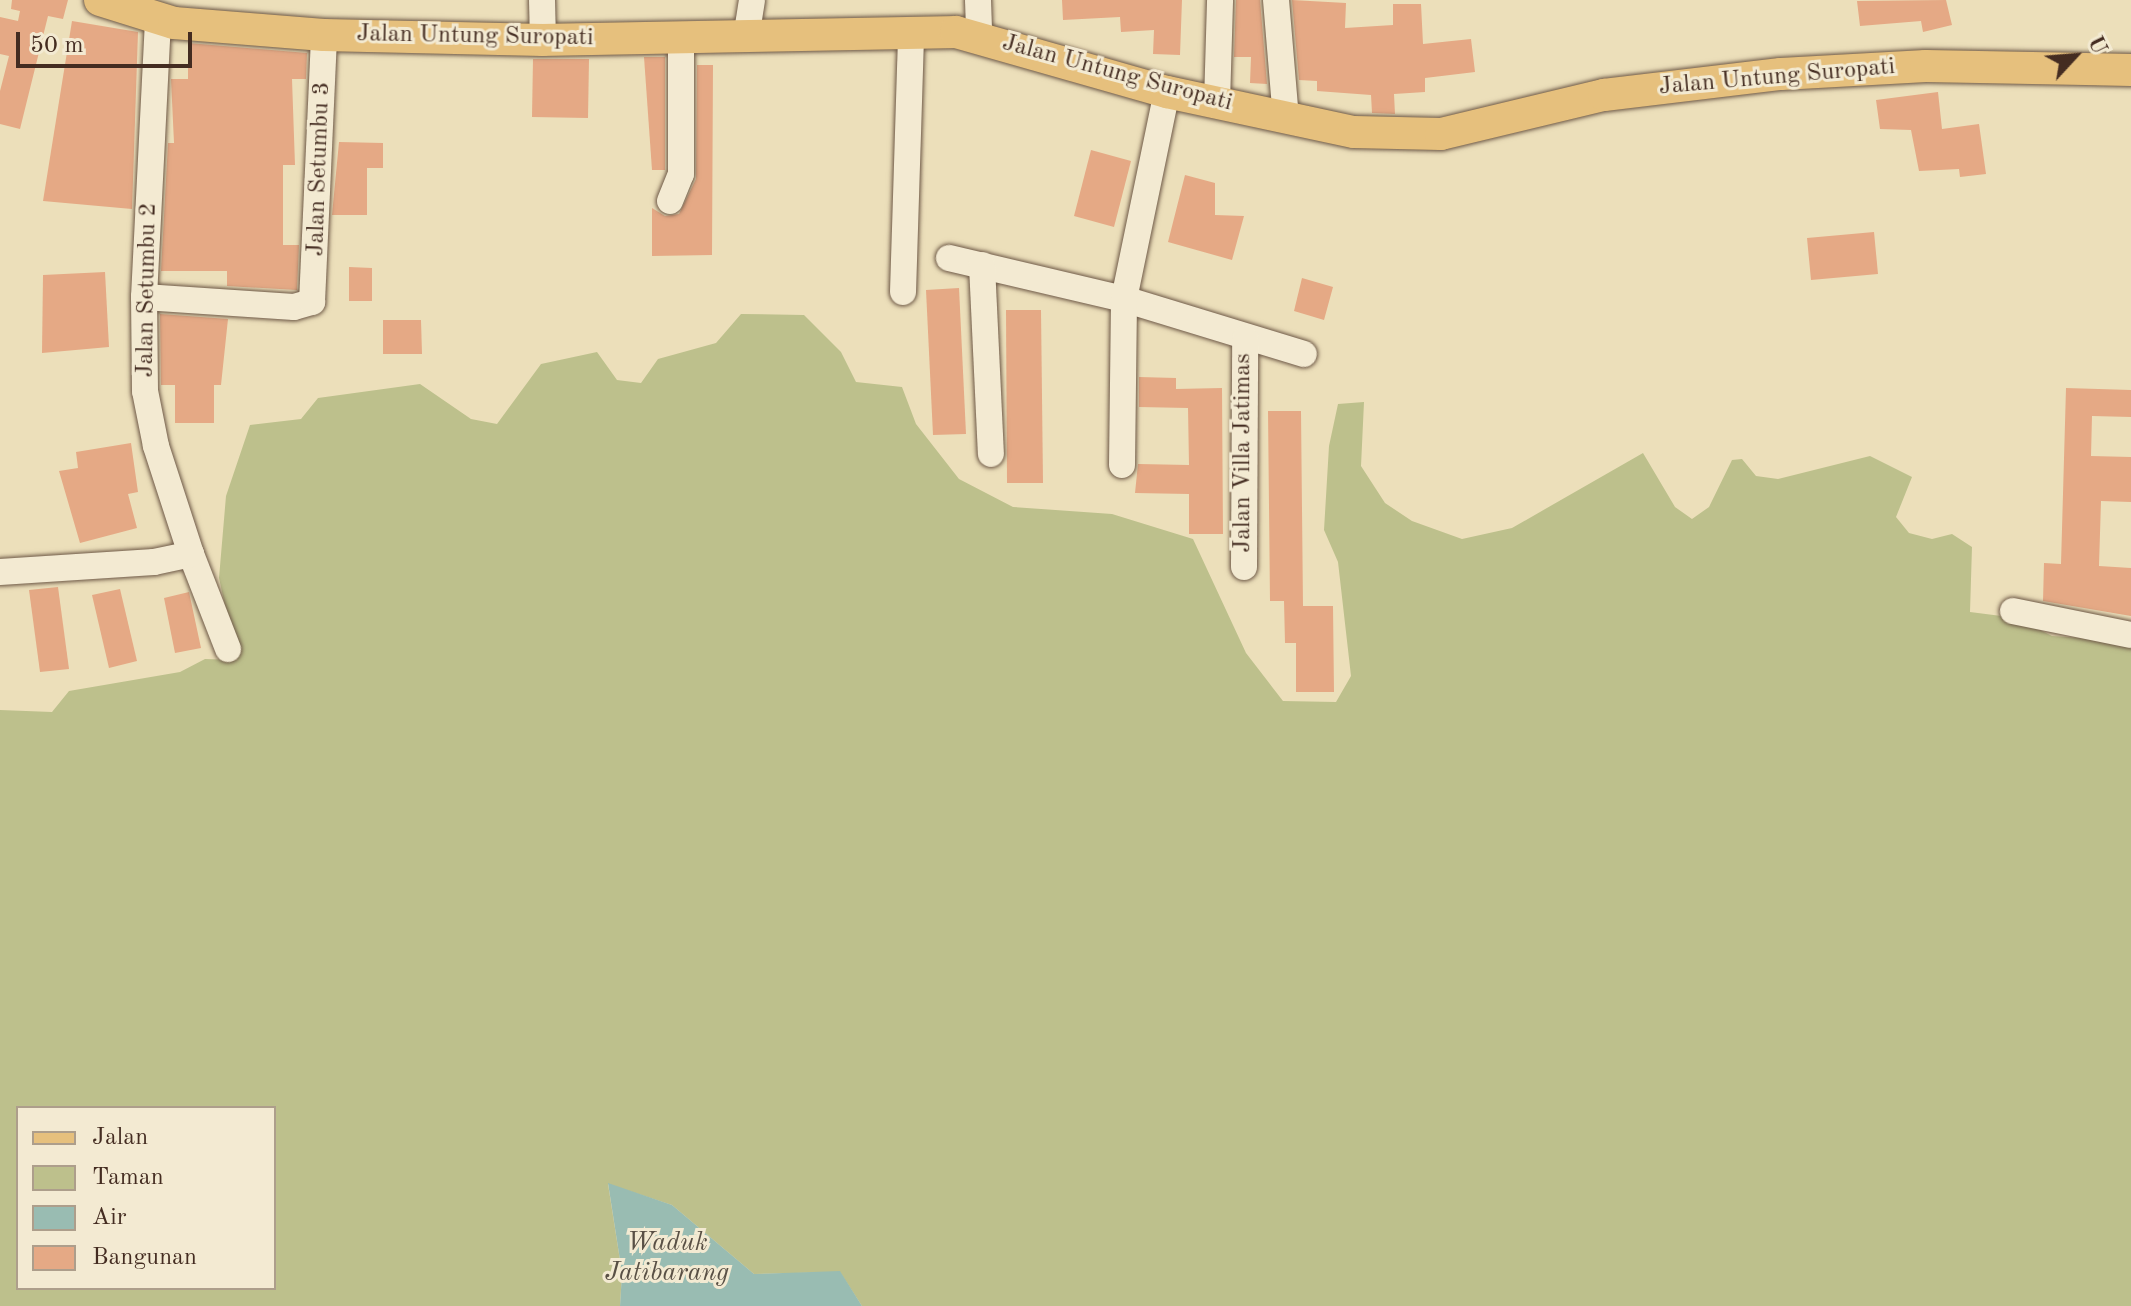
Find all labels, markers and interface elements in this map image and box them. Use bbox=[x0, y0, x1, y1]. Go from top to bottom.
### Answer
scale bar bbox=[20, 16, 196, 66]
north arrow bbox=[2035, 16, 2115, 96]
street label: Jalan Untung Suropati bbox=[356, 21, 594, 53]
street label: Jalan Untung Suropati bbox=[999, 29, 1235, 119]
text: U bbox=[2083, 33, 2110, 58]
text: 50 m bbox=[30, 34, 84, 58]
street label: Jalan Untung Suropati bbox=[1658, 53, 1896, 103]
street label: Jalan Setumbu 3 bbox=[303, 81, 337, 257]
street label: Jalan Setumbu 2 bbox=[132, 202, 164, 378]
street label: Jalan Villa Jatimas bbox=[1230, 353, 1258, 553]
legend bbox=[16, 1106, 276, 1290]
text: Jalan bbox=[92, 1126, 148, 1150]
text: Taman bbox=[92, 1166, 164, 1190]
text: Air bbox=[92, 1206, 127, 1230]
water label: Waduk Jatibarang bbox=[605, 1228, 729, 1290]
text: Bangunan bbox=[92, 1246, 197, 1270]

